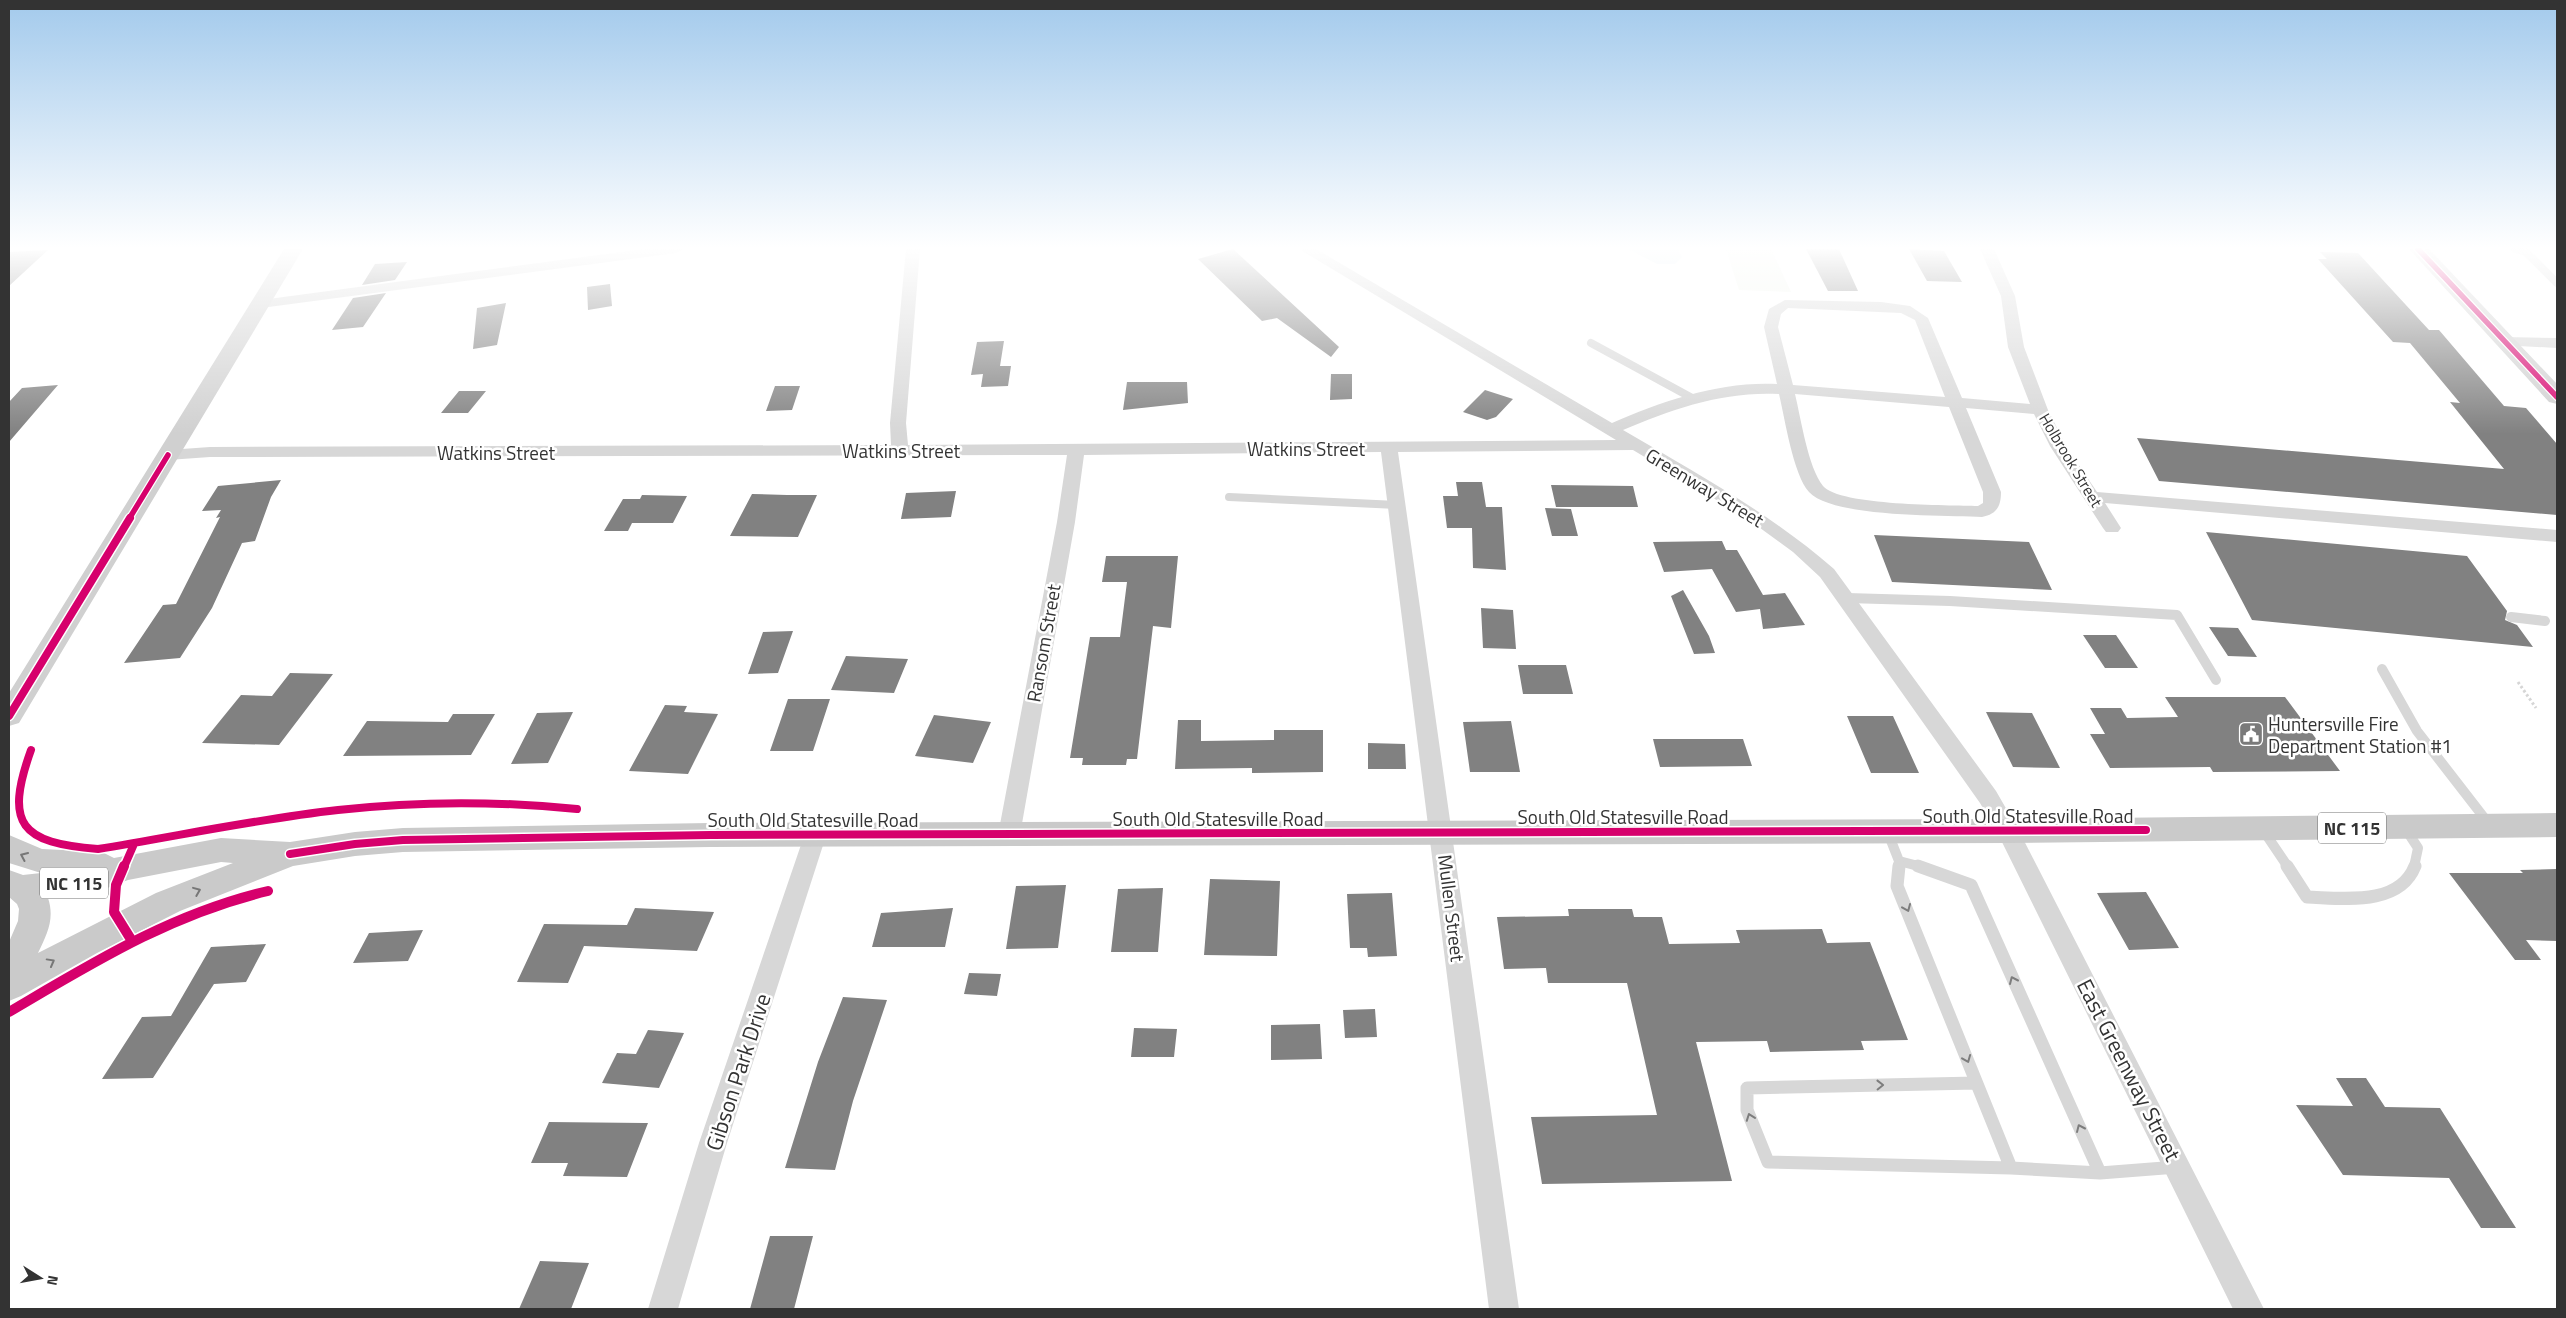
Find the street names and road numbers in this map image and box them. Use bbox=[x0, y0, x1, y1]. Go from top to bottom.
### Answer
street label: Holbrook Street bbox=[2033, 408, 2109, 512]
street label: Watkins Street bbox=[1247, 434, 1365, 463]
street label: Watkins Street bbox=[842, 436, 960, 465]
street label: Watkins Street bbox=[437, 438, 555, 467]
street label: Greenway Street bbox=[1640, 440, 1770, 534]
street label: Ransom Street bbox=[1018, 581, 1068, 704]
street label: South Old Statesville Road bbox=[1923, 801, 2133, 830]
street label: South Old Statesville Road bbox=[1518, 802, 1728, 831]
street label: South Old Statesville Road bbox=[1113, 804, 1323, 833]
street label: South Old Statesville Road bbox=[708, 805, 918, 834]
road number: NC 115 bbox=[2318, 812, 2386, 844]
street label: Mullen Street bbox=[1431, 853, 1473, 964]
road number: NC 115 bbox=[40, 868, 108, 898]
street label: East Greenway Street bbox=[2068, 973, 2190, 1167]
street label: Gibson Park Drive bbox=[697, 989, 779, 1155]

